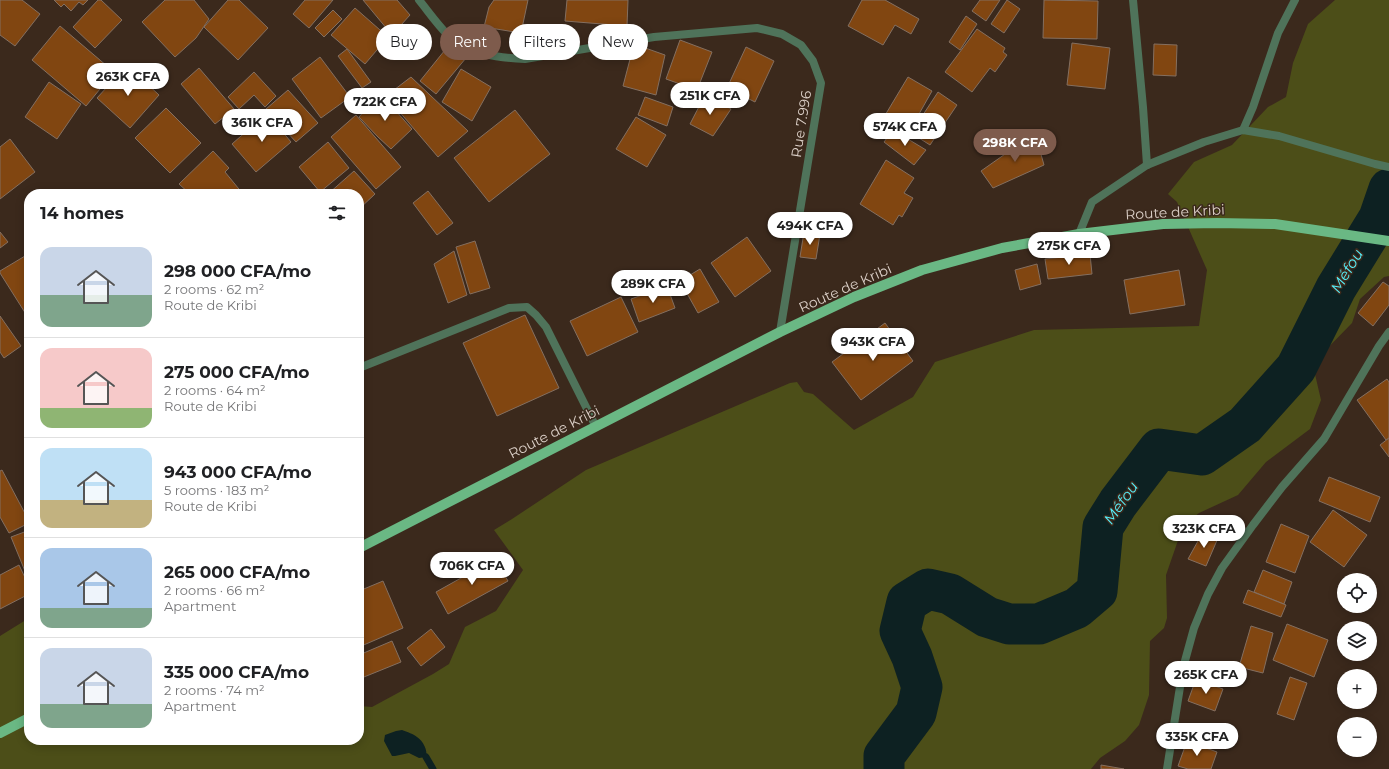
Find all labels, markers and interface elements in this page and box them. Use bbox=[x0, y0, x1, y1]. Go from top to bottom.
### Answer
chip: Buy bbox=[376, 24, 432, 60]
chip: Rent bbox=[440, 24, 501, 60]
chip: Filters bbox=[509, 24, 580, 60]
chip: New bbox=[588, 24, 648, 60]
pin: 263K CFA bbox=[87, 63, 169, 97]
text: 263K CFA bbox=[96, 68, 160, 84]
pin: 251K CFA bbox=[669, 82, 751, 116]
text: 251K CFA bbox=[679, 87, 741, 103]
pin: 722K CFA bbox=[344, 88, 426, 122]
street label: Rue 7.996 bbox=[787, 89, 815, 159]
text: 722K CFA bbox=[353, 93, 417, 109]
pin: 361K CFA bbox=[221, 109, 303, 143]
pin: 574K CFA bbox=[864, 113, 946, 147]
text: 361K CFA bbox=[231, 114, 293, 130]
text: 574K CFA bbox=[873, 118, 937, 134]
pin: 298K CFA bbox=[974, 129, 1056, 163]
text: 298K CFA bbox=[982, 134, 1048, 150]
street label: Route de Kribi bbox=[1125, 200, 1225, 224]
icon: filters bbox=[326, 202, 348, 224]
text: 14 homes bbox=[40, 203, 124, 223]
pin: 494K CFA bbox=[769, 212, 851, 246]
text: 494K CFA bbox=[777, 217, 843, 233]
pin: 275K CFA bbox=[1028, 232, 1110, 266]
text: 275K CFA bbox=[1037, 237, 1101, 253]
water label: Méfou bbox=[1326, 245, 1367, 296]
street label: Route de Kribi bbox=[796, 259, 894, 317]
text: 298 000 CFA/mo bbox=[164, 261, 311, 281]
icon: home bbox=[72, 263, 120, 311]
pin: 289K CFA bbox=[612, 270, 694, 304]
text: 289K CFA bbox=[620, 275, 686, 291]
text: 2 rooms · 62 m² bbox=[164, 281, 264, 297]
text: Route de Kribi bbox=[164, 297, 257, 313]
pin: 943K CFA bbox=[832, 328, 914, 362]
text: 943K CFA bbox=[840, 333, 906, 349]
text: 275 000 CFA/mo bbox=[164, 362, 309, 382]
icon: home bbox=[72, 364, 120, 412]
text: 2 rooms · 64 m² bbox=[164, 382, 266, 398]
text: Route de Kribi bbox=[164, 398, 257, 414]
street label: Route de Kribi bbox=[505, 401, 603, 463]
text: 943 000 CFA/mo bbox=[164, 462, 312, 482]
icon: home bbox=[72, 464, 120, 512]
water label: Méfou bbox=[1099, 478, 1142, 528]
text: 5 rooms · 183 m² bbox=[164, 482, 269, 498]
text: Route de Kribi bbox=[164, 498, 257, 514]
pin: 323K CFA bbox=[1163, 515, 1245, 549]
text: 323K CFA bbox=[1172, 520, 1236, 536]
pin: 706K CFA bbox=[431, 552, 513, 586]
text: 706K CFA bbox=[439, 557, 505, 573]
text: 265 000 CFA/mo bbox=[164, 562, 310, 582]
icon: home bbox=[72, 564, 120, 612]
map controls bbox=[1337, 573, 1377, 757]
button: locate bbox=[1337, 573, 1377, 613]
text: 2 rooms · 66 m² bbox=[164, 582, 265, 598]
text: Apartment bbox=[164, 598, 236, 614]
button: layers bbox=[1337, 621, 1377, 661]
pin: 265K CFA bbox=[1165, 661, 1247, 695]
text: 335 000 CFA/mo bbox=[164, 662, 309, 682]
icon: home bbox=[72, 664, 120, 712]
text: 265K CFA bbox=[1174, 666, 1238, 682]
button: + bbox=[1337, 669, 1377, 709]
text: 2 rooms · 74 m² bbox=[164, 682, 265, 698]
text: Apartment bbox=[164, 698, 236, 714]
button: − bbox=[1337, 717, 1377, 757]
pin: 335K CFA bbox=[1156, 723, 1238, 757]
text: 335K CFA bbox=[1165, 728, 1229, 744]

